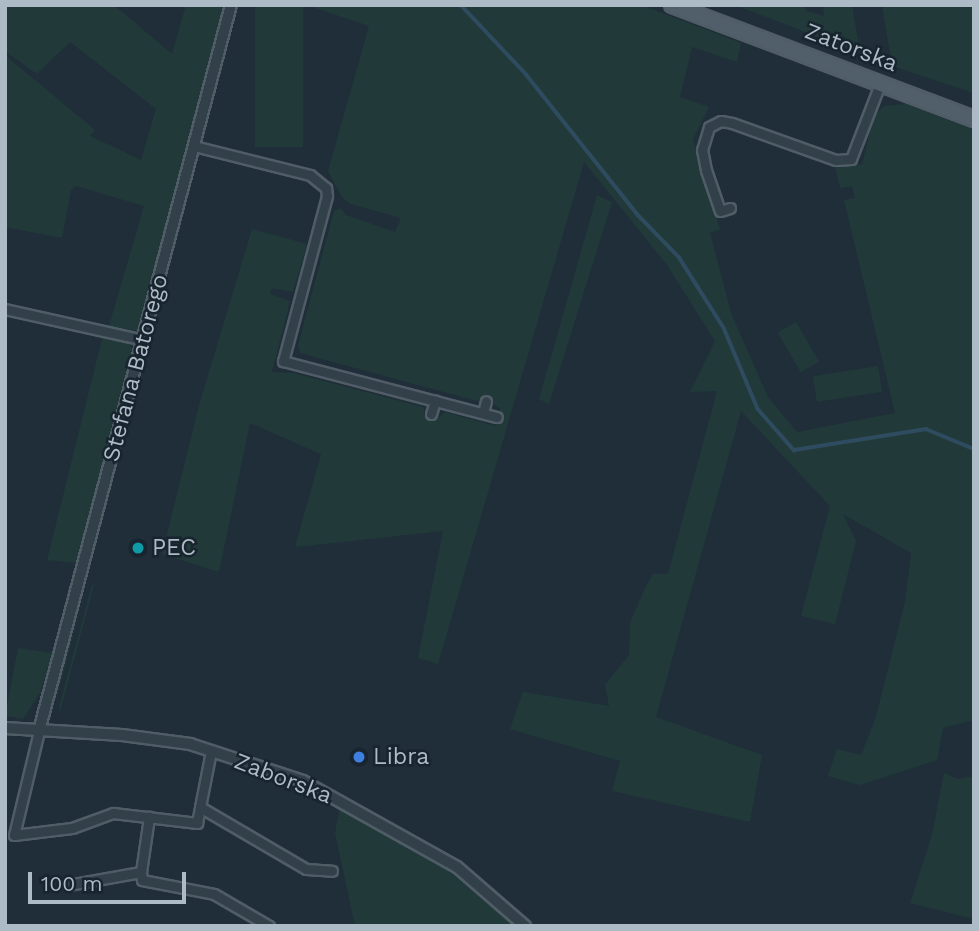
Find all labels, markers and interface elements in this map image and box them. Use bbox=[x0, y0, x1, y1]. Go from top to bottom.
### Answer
street label: Zatorska bbox=[801, 18, 901, 78]
street label: Stefana Batorego bbox=[98, 271, 174, 465]
place label: PEC bbox=[152, 534, 196, 562]
marker: PEC bbox=[130, 540, 146, 556]
place label: Libra bbox=[373, 743, 429, 771]
street label: Zaborska bbox=[230, 748, 336, 810]
marker: Libra bbox=[351, 749, 367, 765]
scale bar bbox=[32, 858, 189, 902]
text: 100 m bbox=[41, 871, 103, 896]

